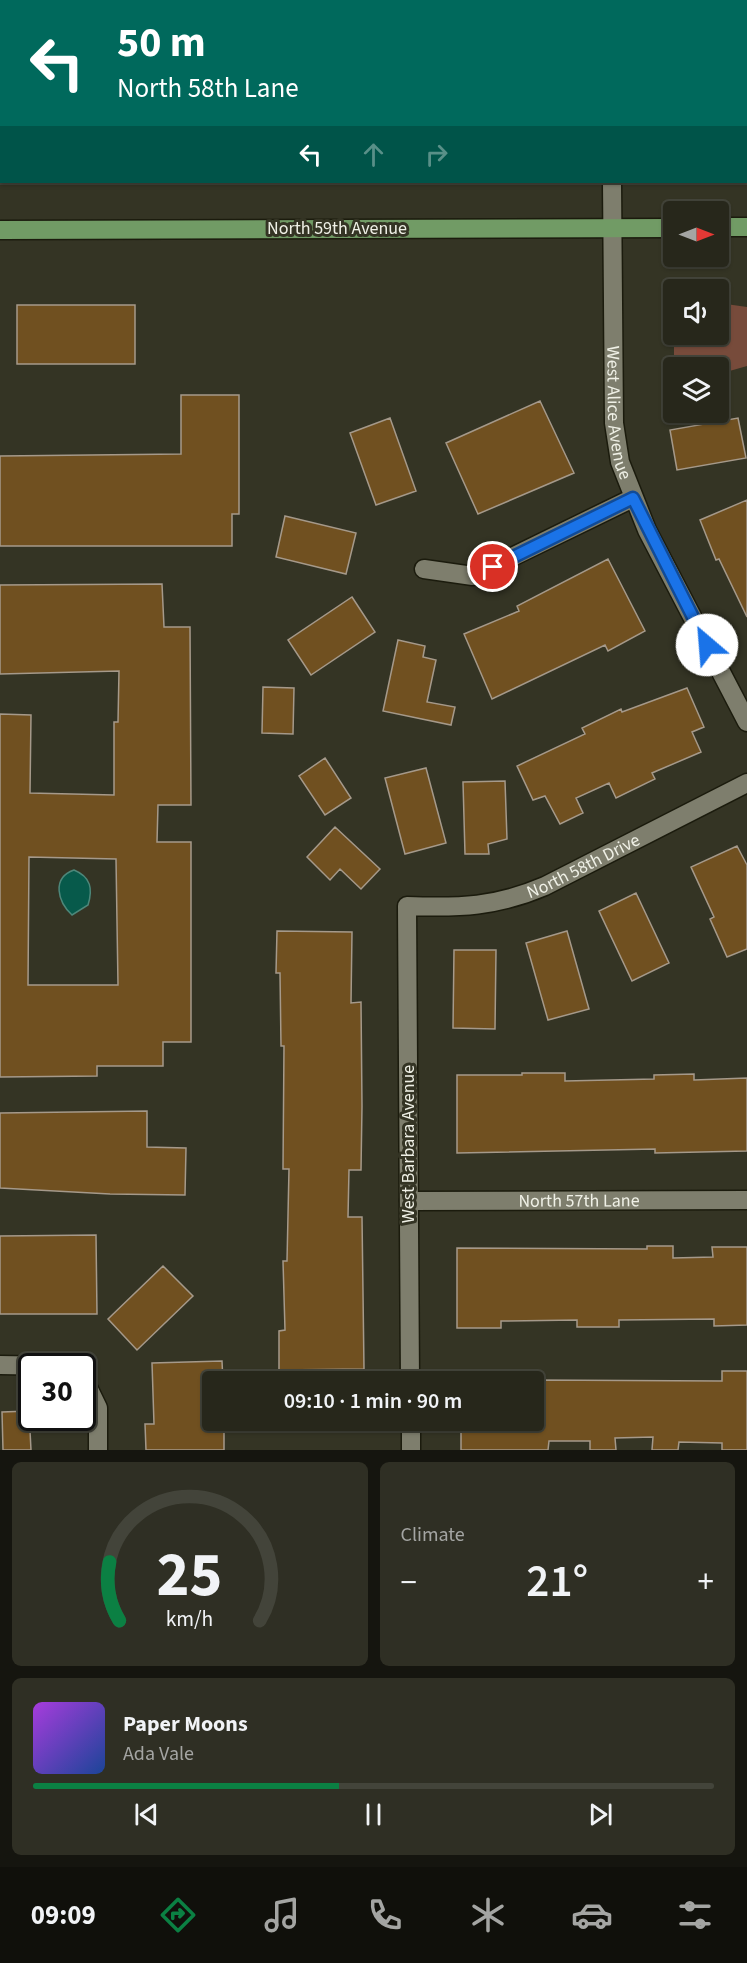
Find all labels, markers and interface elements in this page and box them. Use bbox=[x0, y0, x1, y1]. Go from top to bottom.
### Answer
text: 50 m bbox=[117, 13, 206, 73]
icon: left bbox=[18, 24, 96, 102]
text: North 58th Lane bbox=[117, 69, 299, 108]
icon: left bbox=[294, 138, 327, 171]
icon: ahead bbox=[357, 138, 390, 171]
icon: right bbox=[420, 138, 453, 171]
north arrow bbox=[663, 201, 729, 267]
map controls bbox=[663, 201, 729, 423]
street label: North 59th Avenue bbox=[267, 216, 407, 241]
button: sound bbox=[663, 279, 729, 345]
street label: West Alice Avenue bbox=[601, 346, 638, 483]
button: layers bbox=[663, 357, 729, 423]
pin bbox=[467, 541, 518, 592]
icon: arrive bbox=[476, 550, 509, 583]
position arrow bbox=[675, 613, 739, 677]
street label: North 58th Drive bbox=[523, 827, 644, 905]
street label: West Barbara Avenue bbox=[396, 1065, 421, 1223]
street label: North 57th Lane bbox=[518, 1188, 640, 1213]
speed limit sign: 30 bbox=[18, 1353, 96, 1431]
text: 09:10 · 1 min · 90 m bbox=[284, 1385, 462, 1417]
text: Climate bbox=[401, 1521, 465, 1549]
text: 25 bbox=[157, 1531, 223, 1620]
text: 21° bbox=[526, 1550, 588, 1614]
text: − bbox=[401, 1559, 417, 1606]
text: + bbox=[698, 1559, 714, 1606]
text: km/h bbox=[166, 1604, 214, 1635]
text: Paper Moons bbox=[123, 1708, 248, 1740]
text: Ada Vale bbox=[123, 1740, 194, 1768]
icon: previous bbox=[130, 1798, 163, 1831]
icon: pause bbox=[357, 1798, 390, 1831]
icon: next bbox=[584, 1798, 617, 1831]
icon: directions bbox=[157, 1894, 199, 1936]
icon: music bbox=[261, 1894, 303, 1936]
icon: phone bbox=[364, 1894, 406, 1936]
icon: climate bbox=[467, 1894, 509, 1936]
icon: car bbox=[571, 1894, 613, 1936]
icon: filters bbox=[674, 1894, 716, 1936]
text: 09:09 bbox=[31, 1896, 96, 1935]

